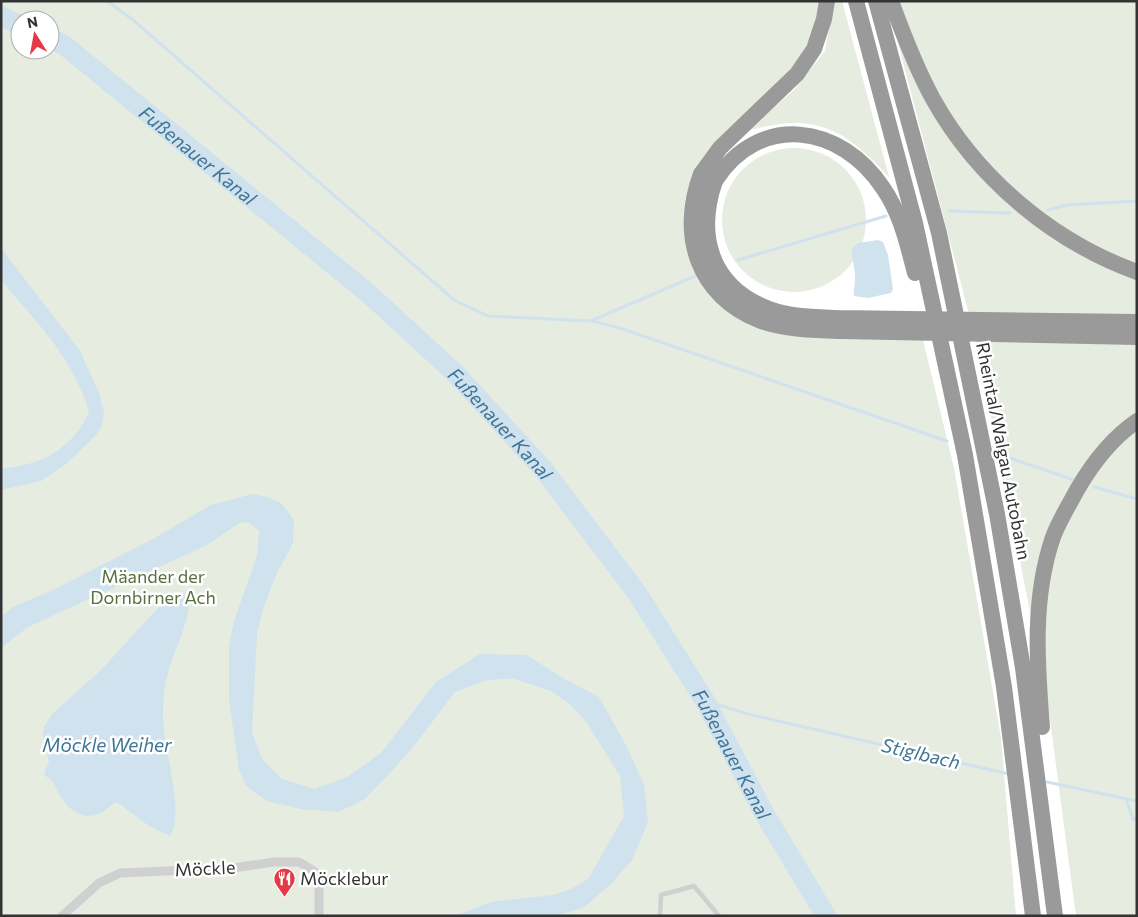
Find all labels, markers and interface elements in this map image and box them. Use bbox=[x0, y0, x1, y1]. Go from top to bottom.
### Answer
north arrow bbox=[10, 10, 60, 60]
text: N bbox=[26, 12, 39, 31]
water label: Fußenauer Kanal bbox=[135, 100, 262, 210]
street label: Rheintal/Walgau Autobahn bbox=[972, 340, 1036, 562]
water label: Fußenauer Kanal bbox=[444, 362, 559, 484]
park label: Mäander der Dornbirner Ach bbox=[90, 565, 216, 608]
water label: Fußenauer Kanal bbox=[689, 684, 777, 824]
water label: Möckle Weiher bbox=[42, 733, 173, 756]
water label: Stiglbach bbox=[879, 733, 963, 773]
street label: Möckle bbox=[174, 855, 236, 881]
restaurant icon: Möcklebur bbox=[272, 866, 296, 897]
place label: Möcklebur bbox=[300, 867, 389, 889]

